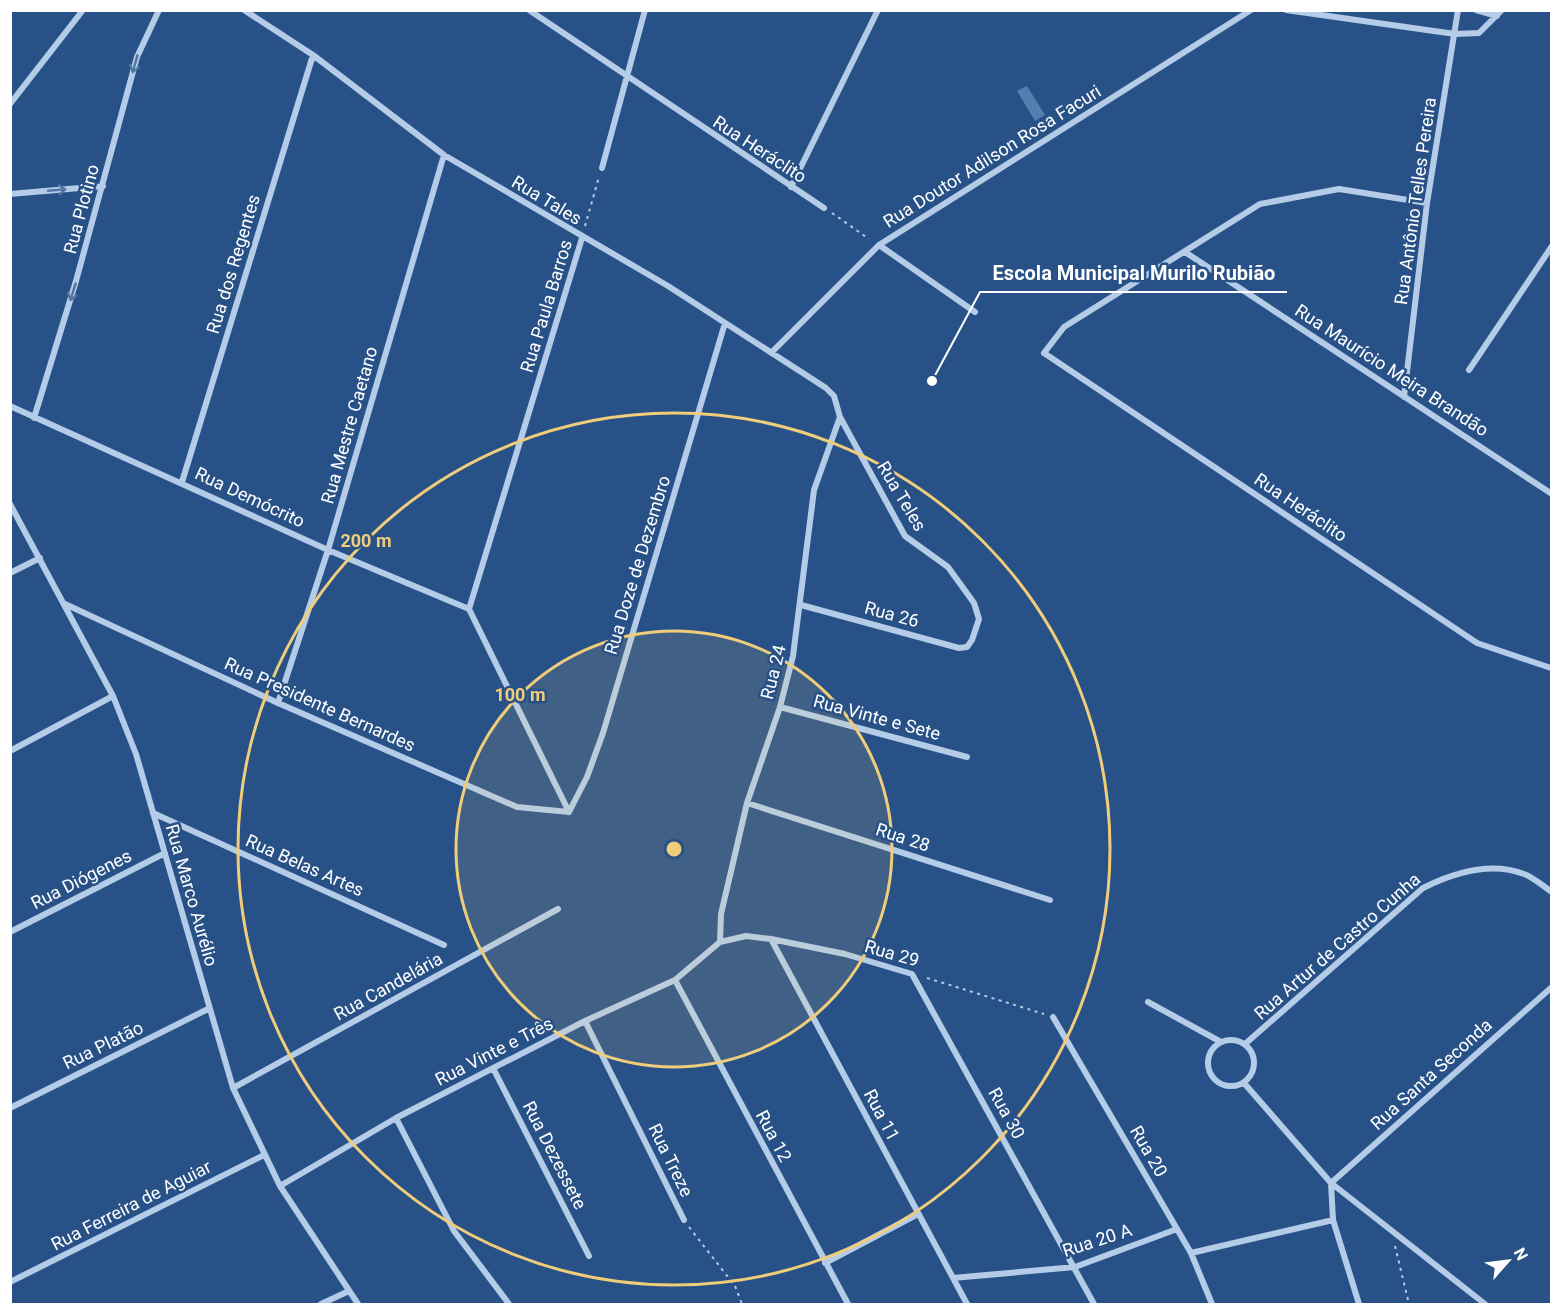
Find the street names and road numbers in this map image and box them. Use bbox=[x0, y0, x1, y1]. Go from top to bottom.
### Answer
street label: Rua Doutor Adilson Rosa Facuri bbox=[879, 80, 1105, 232]
street label: Rua Antônio Telles Pereira bbox=[1390, 96, 1440, 306]
street label: Rua Heráclito bbox=[709, 111, 811, 187]
street label: Rua Plotino bbox=[59, 162, 103, 256]
street label: Rua Tales bbox=[508, 171, 586, 229]
street label: Rua dos Regentes bbox=[202, 192, 264, 336]
street label: Rua Paula Barros bbox=[516, 237, 576, 375]
street label: Rua Maurício Meira Brandão bbox=[1291, 300, 1493, 440]
street label: Rua Mestre Caetano bbox=[316, 344, 382, 506]
street label: Rua Teles bbox=[873, 457, 931, 535]
street label: Rua Demócrito bbox=[192, 462, 308, 532]
street label: Rua Heráclito bbox=[1251, 468, 1351, 546]
street label: Rua Doze de Dezembro bbox=[600, 473, 674, 657]
street label: Rua 26 bbox=[862, 597, 922, 631]
street label: Rua 24 bbox=[756, 643, 790, 701]
street label: Rua Presidente Bernardes bbox=[221, 652, 419, 756]
street label: Rua Vinte e Sete bbox=[811, 690, 943, 744]
street label: Rua 28 bbox=[873, 818, 933, 856]
street label: Rua Marco Aurélio bbox=[162, 821, 222, 969]
street label: Rua Belas Artes bbox=[243, 830, 367, 900]
street label: Rua Diógenes bbox=[27, 845, 135, 913]
street label: Rua Artur de Castro Cunha bbox=[1250, 868, 1424, 1024]
street label: Rua 29 bbox=[862, 935, 922, 971]
street label: Rua Candelária bbox=[330, 948, 446, 1024]
street label: Rua Vinte e Três bbox=[432, 1012, 556, 1090]
street label: Rua Santa Seconda bbox=[1366, 1014, 1496, 1134]
street label: Rua Platão bbox=[59, 1017, 147, 1073]
street label: Rua 30 bbox=[984, 1084, 1030, 1142]
street label: Rua 11 bbox=[860, 1086, 904, 1144]
street label: Rua Dezessete bbox=[519, 1097, 591, 1213]
street label: Rua 12 bbox=[752, 1107, 796, 1165]
street label: Rua Treze bbox=[644, 1120, 698, 1200]
street label: Rua 20 bbox=[1126, 1122, 1172, 1180]
street label: Rua Ferreira de Aguiar bbox=[47, 1156, 215, 1254]
street label: Rua 20 A bbox=[1060, 1219, 1135, 1261]

